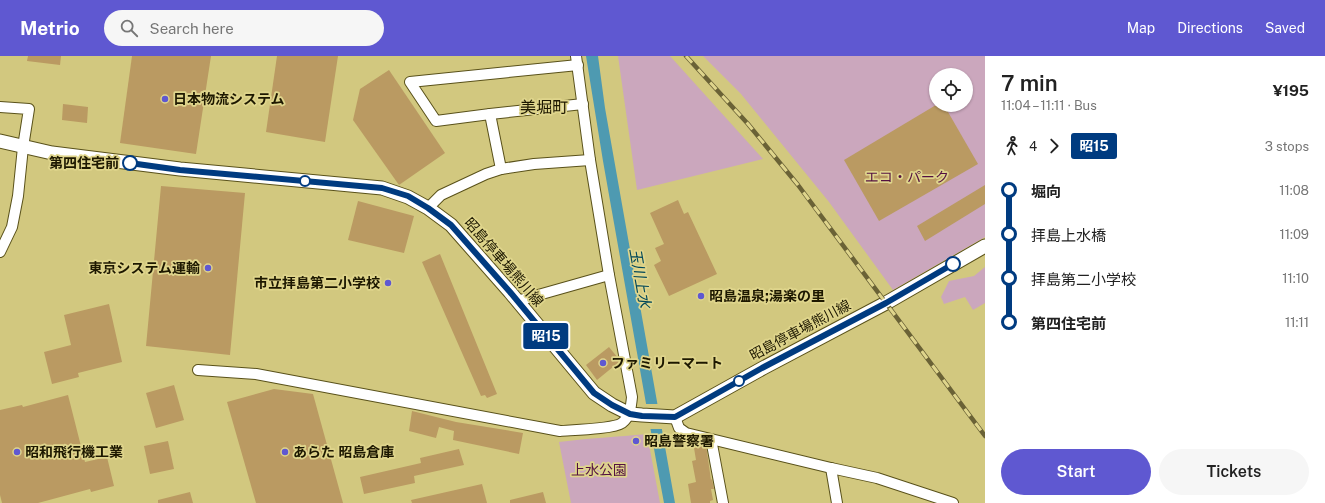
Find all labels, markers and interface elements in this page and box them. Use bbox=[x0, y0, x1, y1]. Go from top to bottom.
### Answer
search box bbox=[104, 10, 384, 46]
text: Metrio bbox=[20, 17, 80, 39]
icon: search bbox=[118, 17, 140, 39]
text: Search here bbox=[150, 20, 234, 37]
text: Map bbox=[1127, 20, 1155, 36]
text: Directions bbox=[1177, 20, 1243, 36]
text: Saved bbox=[1265, 20, 1305, 36]
map controls bbox=[929, 68, 973, 112]
button: locate bbox=[929, 68, 973, 112]
text: 7 min bbox=[1001, 70, 1058, 96]
text: ¥195 bbox=[1273, 82, 1309, 99]
place label: 日本物流システム bbox=[173, 91, 285, 107]
marker: 日本物流システム bbox=[160, 94, 170, 104]
district label: 美堀町 bbox=[520, 98, 568, 117]
text: 11:04 – 11:11 · Bus bbox=[1001, 98, 1097, 113]
icon: walk bbox=[1001, 135, 1023, 157]
icon: forward bbox=[1043, 135, 1065, 157]
text: 昭15 bbox=[1079, 138, 1109, 154]
text: 4 bbox=[1029, 139, 1037, 154]
text: 3 stops bbox=[1265, 139, 1309, 154]
place label: 第四住宅前 bbox=[49, 155, 119, 171]
marker: 第四住宅前 bbox=[122, 155, 138, 171]
park label: エコ・パーク bbox=[865, 169, 949, 185]
unlabelled marker bbox=[299, 175, 311, 187]
text: 堀向 bbox=[1031, 183, 1061, 200]
text: 11:08 bbox=[1279, 183, 1309, 198]
street label: 昭島停車場熊川線 bbox=[461, 214, 547, 310]
text: 拝島上水橋 bbox=[1031, 227, 1106, 244]
text: 11:09 bbox=[1279, 227, 1309, 242]
water label: 玉川上水 bbox=[627, 247, 654, 311]
unlabelled marker bbox=[945, 256, 961, 272]
place label: 東京システム運輸 bbox=[88, 260, 200, 276]
marker: 東京システム運輸 bbox=[203, 263, 213, 273]
text: 拝島第二小学校 bbox=[1031, 271, 1136, 288]
text: 11:10 bbox=[1282, 271, 1309, 286]
place label: 市立拝島第二小学校 bbox=[254, 275, 380, 291]
marker: 市立拝島第二小学校 bbox=[383, 278, 393, 288]
place label: 昭島温泉;湯楽の里 bbox=[709, 288, 825, 304]
marker: 昭島温泉;湯楽の里 bbox=[696, 291, 706, 301]
street label: 昭島停車場熊川線 bbox=[747, 297, 853, 363]
text: 第四住宅前 bbox=[1031, 315, 1106, 332]
text: 11:11 bbox=[1285, 315, 1309, 330]
line badge: 昭15 bbox=[523, 323, 569, 349]
text: 昭15 bbox=[531, 328, 561, 344]
place label: ファミリーマート bbox=[611, 355, 723, 371]
marker: ファミリーマート bbox=[598, 358, 608, 368]
unlabelled marker bbox=[733, 375, 745, 387]
place label: 昭島警察署 bbox=[644, 433, 714, 449]
marker: 昭島警察署 bbox=[631, 436, 641, 446]
place label: 昭和飛行機工業 bbox=[25, 444, 123, 460]
place label: あらた 昭島倉庫 bbox=[293, 444, 394, 460]
marker: 昭和飛行機工業 bbox=[12, 447, 22, 457]
marker: あらた 昭島倉庫 bbox=[280, 447, 290, 457]
button: Start bbox=[1001, 449, 1151, 495]
button: Tickets bbox=[1159, 449, 1309, 495]
park label: 上水公園 bbox=[571, 462, 627, 478]

